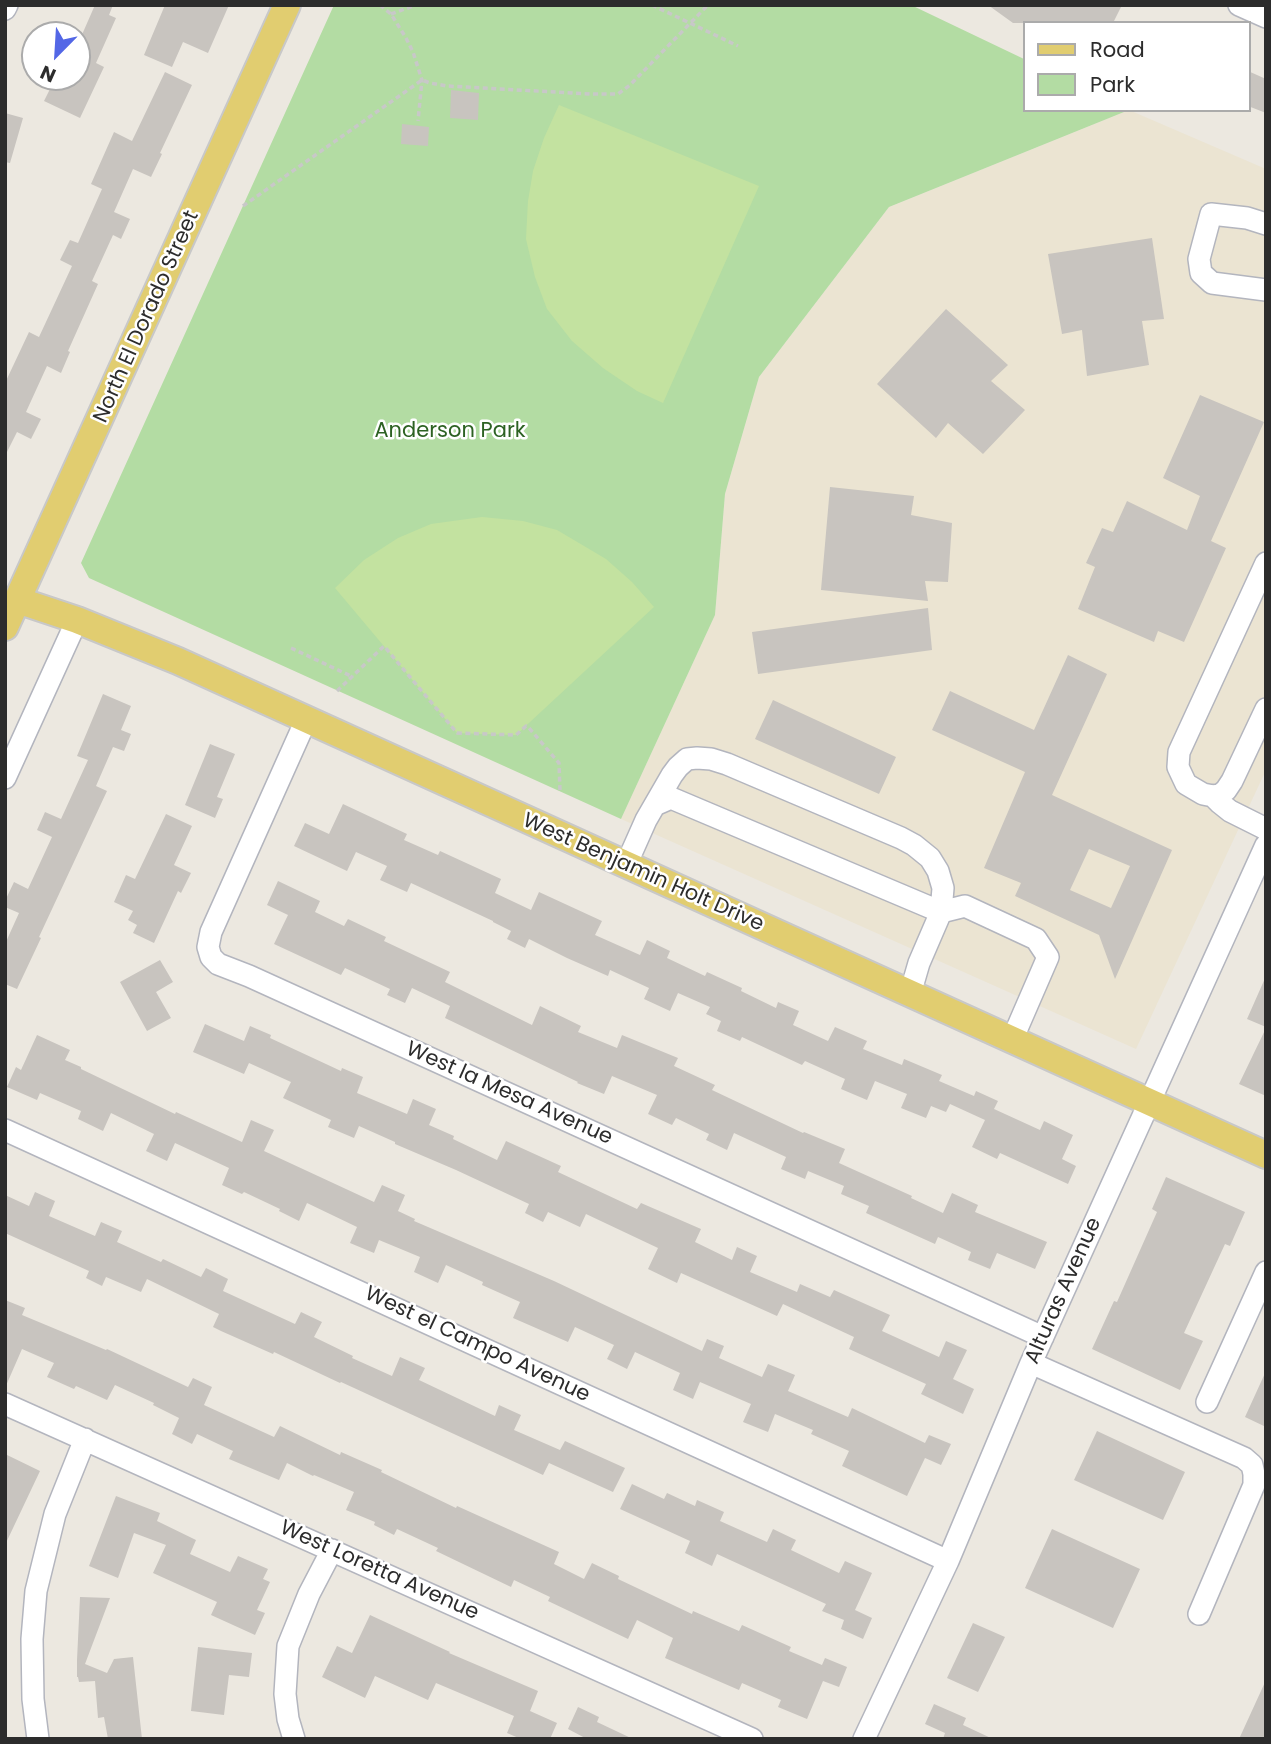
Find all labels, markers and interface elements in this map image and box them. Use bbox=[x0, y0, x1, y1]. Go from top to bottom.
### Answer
north arrow bbox=[21, 21, 91, 91]
legend bbox=[1023, 21, 1250, 112]
text: Road bbox=[1090, 35, 1145, 64]
text: N bbox=[36, 59, 60, 89]
text: Park bbox=[1090, 70, 1135, 99]
street label: North El Dorado Street bbox=[89, 207, 205, 427]
park label: Anderson Park bbox=[374, 419, 526, 445]
street label: West Benjamin Holt Drive bbox=[518, 808, 768, 938]
street label: West la Mesa Avenue bbox=[402, 1037, 616, 1151]
street label: Alturas Avenue bbox=[1020, 1214, 1108, 1368]
street label: West el Campo Avenue bbox=[360, 1282, 594, 1408]
street label: West Loretta Avenue bbox=[276, 1516, 482, 1626]

